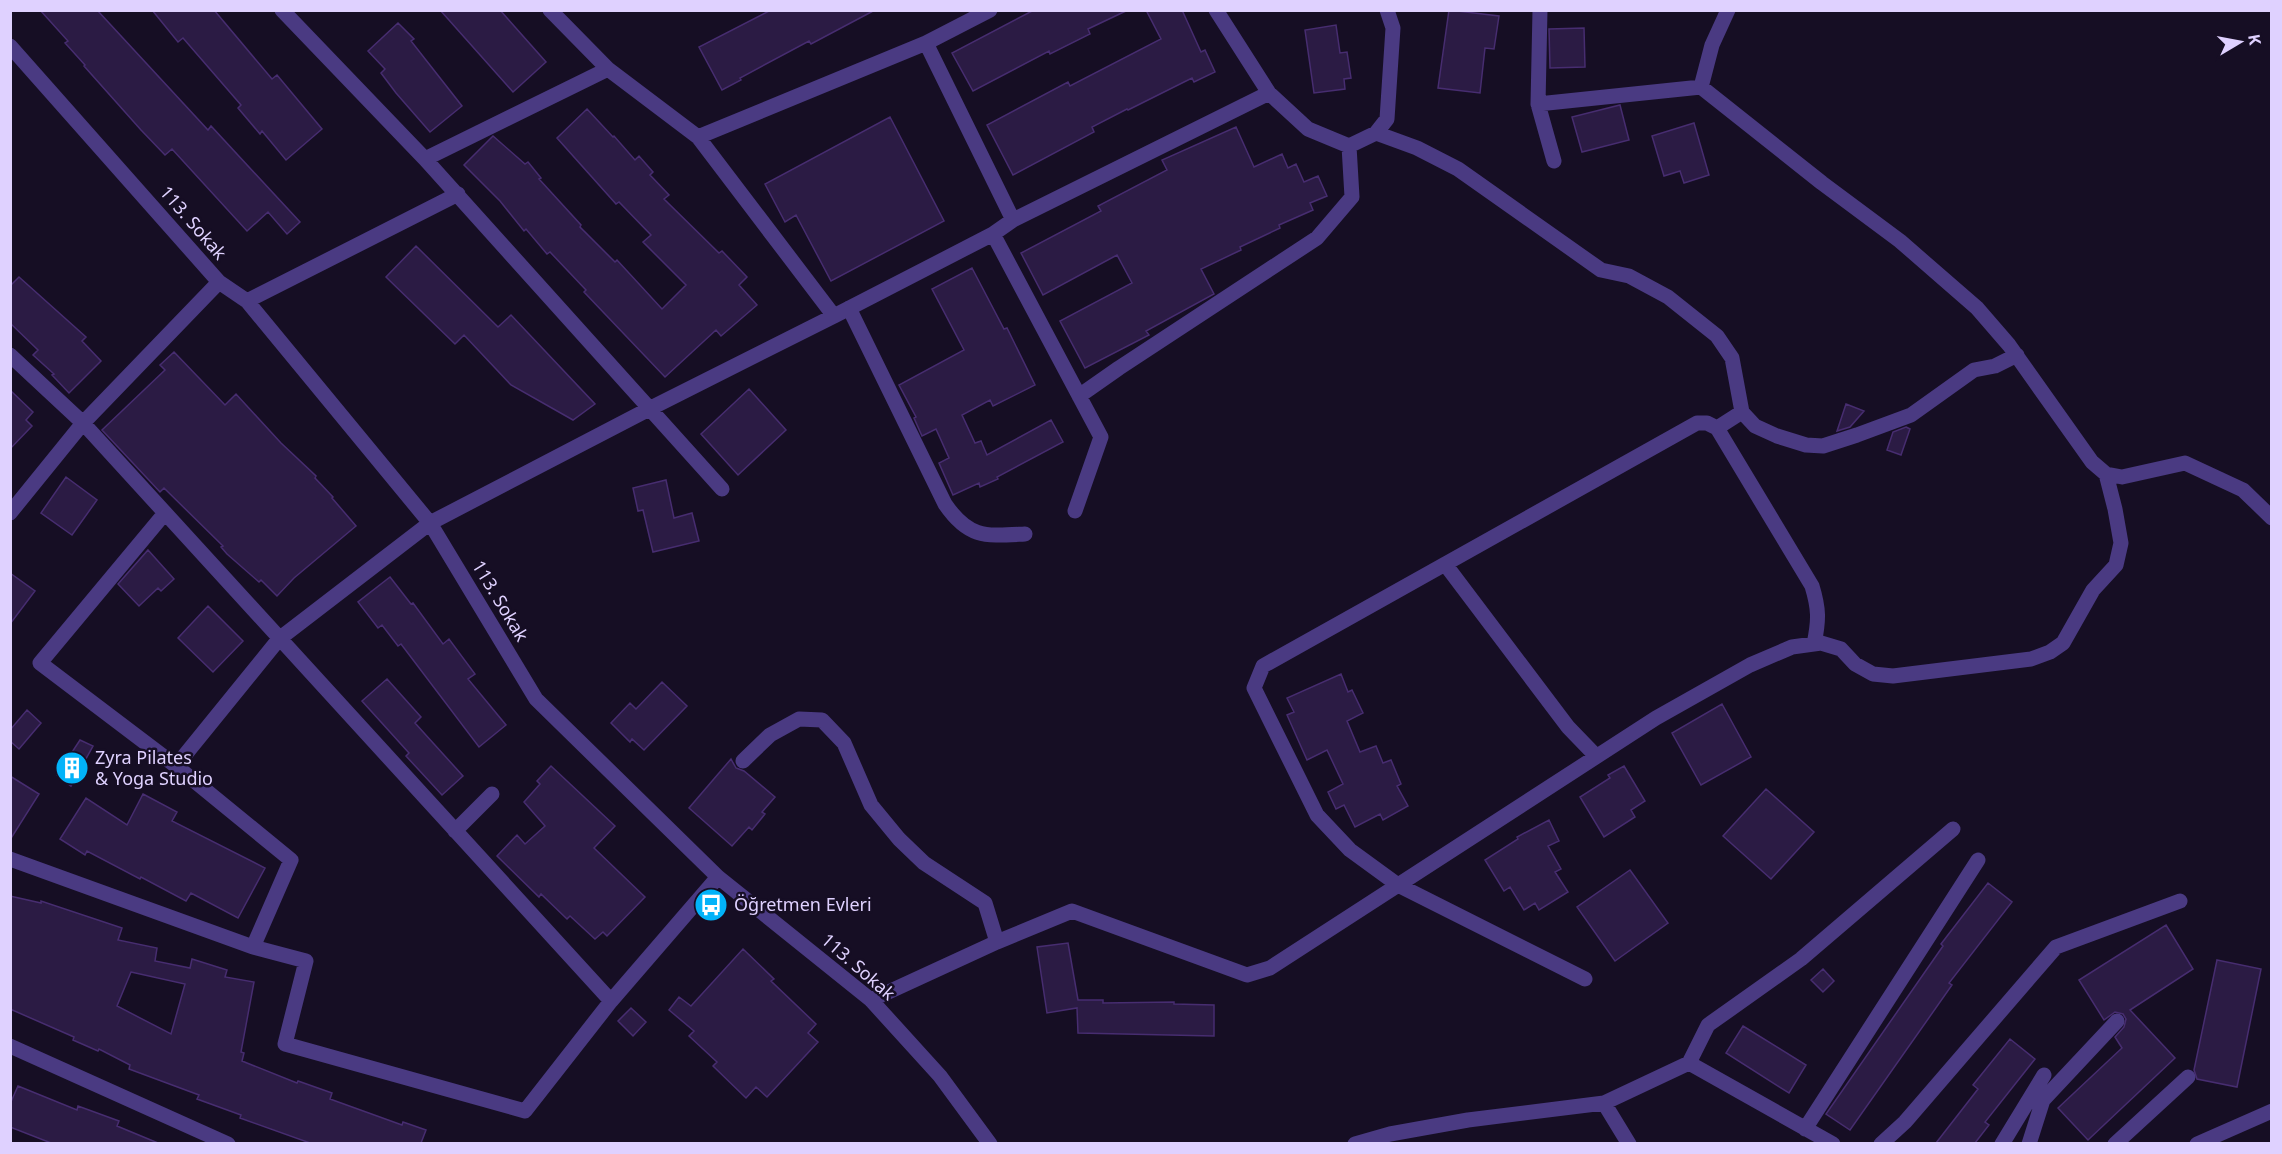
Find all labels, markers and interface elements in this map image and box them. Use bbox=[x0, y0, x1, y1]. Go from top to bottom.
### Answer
north arrow bbox=[2210, 12, 2270, 72]
text: K bbox=[2243, 32, 2267, 47]
street label: 113. Sokak bbox=[155, 180, 233, 265]
street label: 113. Sokak bbox=[467, 556, 535, 646]
place label: Zyra Pilates & Yoga Studio bbox=[95, 745, 213, 790]
building icon: Zyra Pilates & Yoga Studio bbox=[54, 750, 90, 786]
bus stop icon: Öğretmen Evleri bbox=[693, 887, 729, 923]
place label: Öğretmen Evleri bbox=[734, 892, 872, 916]
street label: 113. Sokak bbox=[817, 928, 901, 1005]

